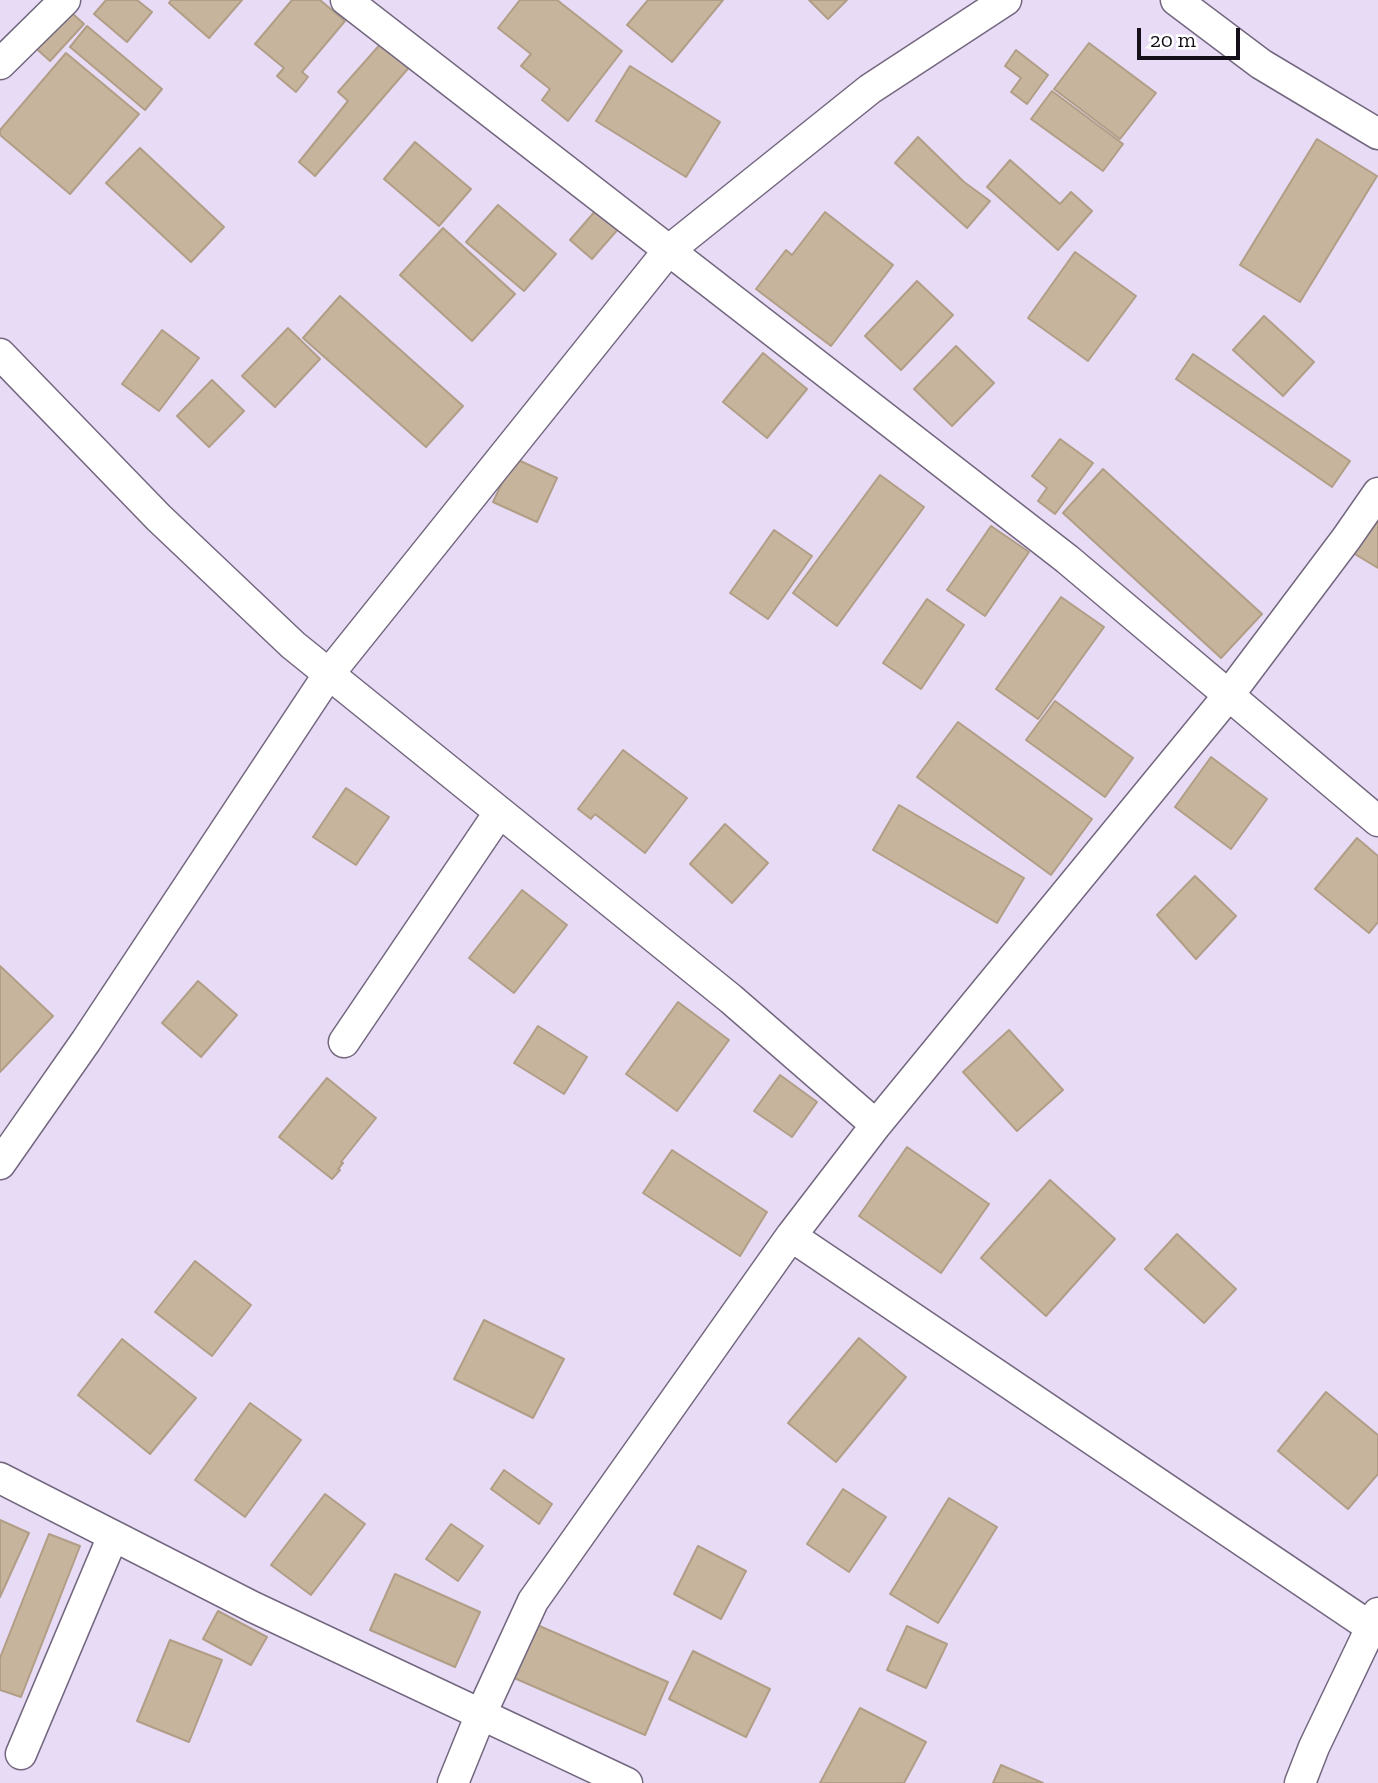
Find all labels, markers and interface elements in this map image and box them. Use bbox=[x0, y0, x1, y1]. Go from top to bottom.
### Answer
scale bar bbox=[1140, 14, 1243, 58]
text: 20 m bbox=[1150, 27, 1196, 52]

